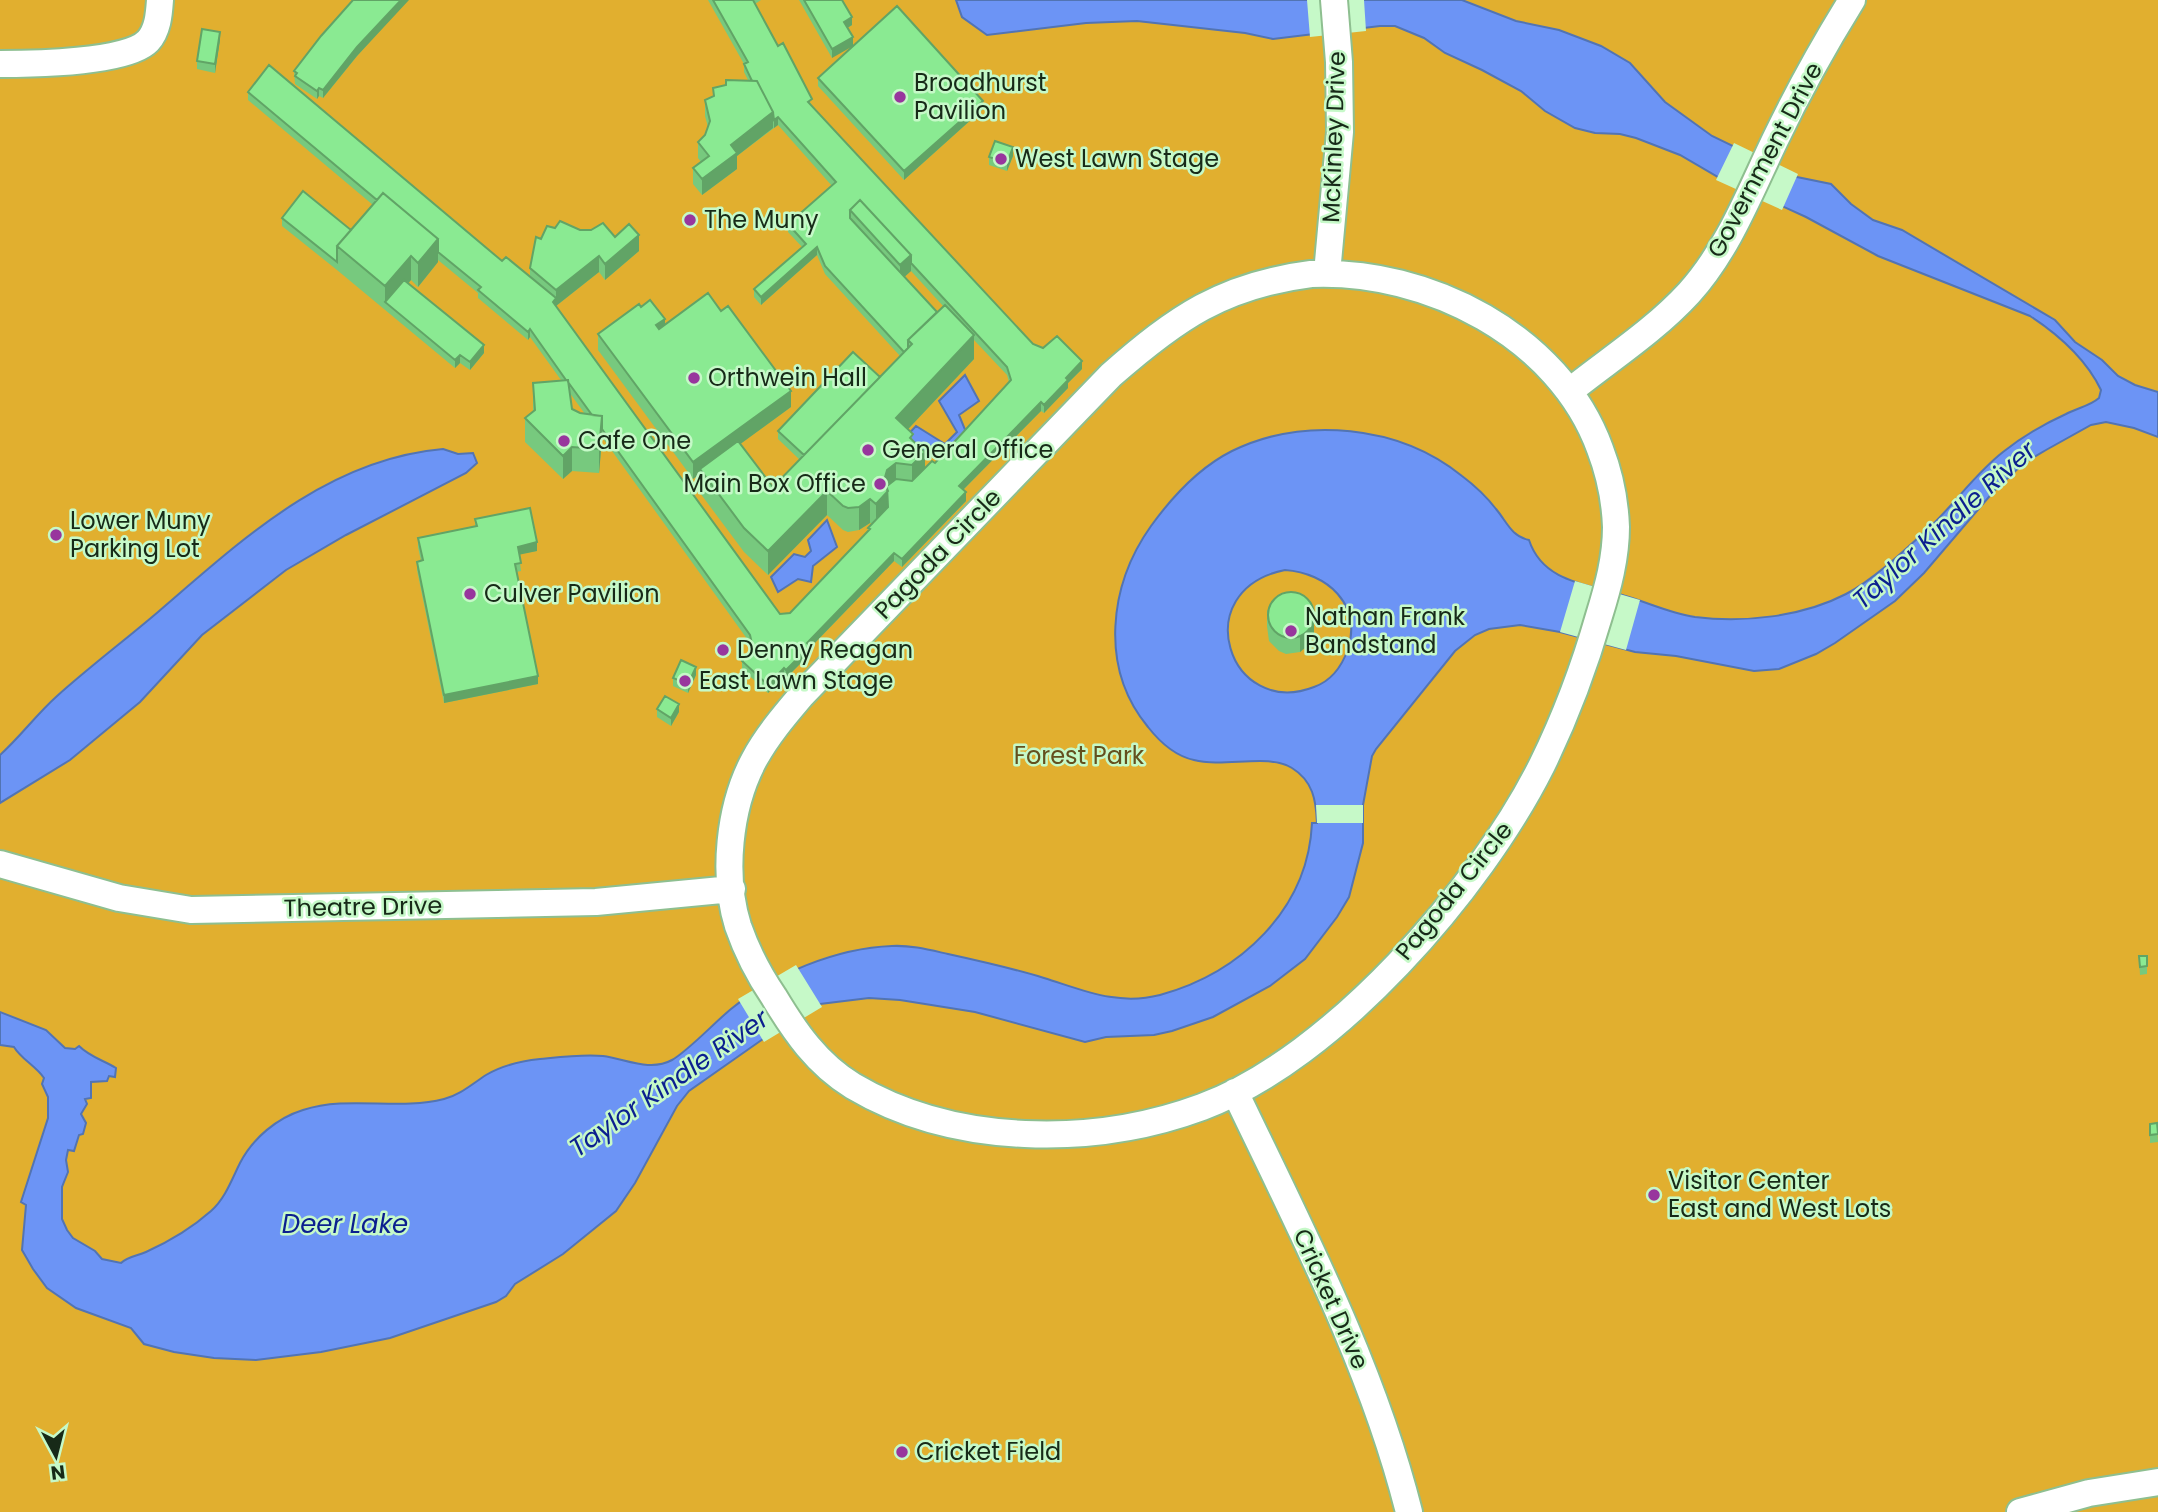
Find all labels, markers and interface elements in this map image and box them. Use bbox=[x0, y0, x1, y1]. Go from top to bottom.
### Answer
street label: McKinley Drive bbox=[1314, 51, 1353, 223]
street label: Government Drive bbox=[1699, 56, 1830, 263]
place label: Broadhurst Pavilion bbox=[914, 66, 1046, 127]
marker: Broadhurst Pavilion bbox=[892, 89, 908, 105]
place label: West Lawn Stage bbox=[1015, 142, 1219, 175]
marker: West Lawn Stage bbox=[993, 151, 1009, 167]
place label: The Muny bbox=[704, 203, 819, 236]
marker: The Muny bbox=[682, 212, 698, 228]
place label: Orthwein Hall bbox=[708, 361, 867, 394]
marker: Orthwein Hall bbox=[686, 370, 702, 386]
place label: Cafe One bbox=[578, 424, 691, 457]
water label: Taylor Kindle River bbox=[1844, 432, 2045, 617]
marker: Cafe One bbox=[556, 433, 572, 449]
place label: General Office bbox=[882, 433, 1053, 466]
marker: General Office bbox=[860, 442, 876, 458]
place label: Main Box Office bbox=[683, 467, 866, 500]
marker: Main Box Office bbox=[872, 476, 888, 492]
street label: Pagoda Circle bbox=[867, 481, 1008, 626]
place label: Lower Muny Parking Lot bbox=[70, 504, 211, 565]
marker: Lower Muny Parking Lot bbox=[48, 527, 64, 543]
place label: Culver Pavilion bbox=[484, 577, 660, 610]
marker: Culver Pavilion bbox=[462, 586, 478, 602]
place label: Nathan Frank Bandstand bbox=[1305, 600, 1466, 661]
marker: Nathan Frank Bandstand bbox=[1283, 623, 1299, 639]
place label: Denny Reagan bbox=[737, 633, 913, 666]
marker: Denny Reagan bbox=[715, 642, 731, 658]
place label: East Lawn Stage bbox=[699, 664, 893, 697]
marker: East Lawn Stage bbox=[677, 673, 693, 689]
park label: Forest Park bbox=[1014, 739, 1145, 772]
street label: Pagoda Circle bbox=[1388, 815, 1520, 967]
street label: Theatre Drive bbox=[283, 889, 443, 924]
water label: Taylor Kindle River bbox=[562, 1000, 777, 1165]
place label: Visitor Center East and West Lots bbox=[1668, 1164, 1891, 1225]
marker: Visitor Center East and West Lots bbox=[1646, 1187, 1662, 1203]
water label: Deer Lake bbox=[282, 1206, 408, 1242]
street label: Cricket Drive bbox=[1286, 1223, 1377, 1374]
north arrow bbox=[21, 1421, 91, 1491]
place label: Cricket Field bbox=[916, 1435, 1061, 1468]
marker: Cricket Field bbox=[894, 1444, 910, 1460]
text: N bbox=[49, 1458, 67, 1487]

